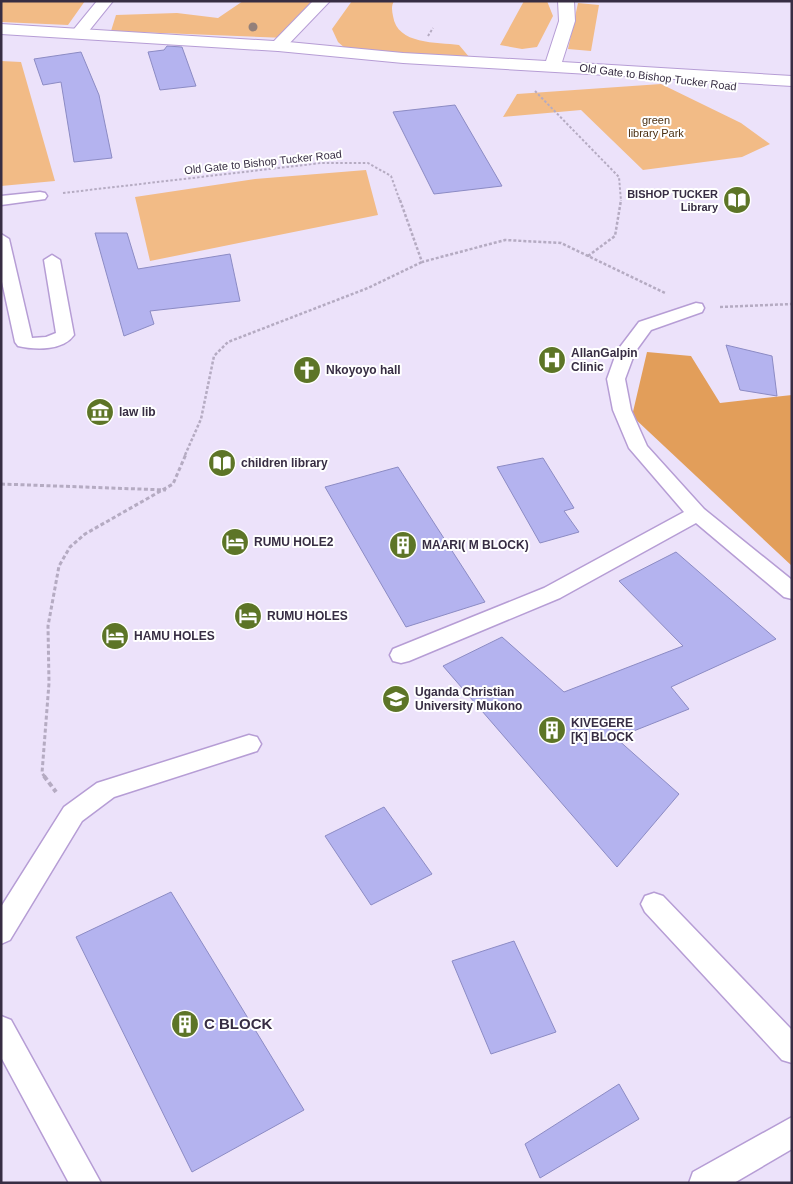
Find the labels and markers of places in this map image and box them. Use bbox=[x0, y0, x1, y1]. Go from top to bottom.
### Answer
library icon: BISHOP TUCKER Library bbox=[722, 185, 752, 215]
place label: BISHOP TUCKER Library bbox=[627, 188, 719, 213]
hospital icon: AllanGalpin Clinic bbox=[537, 345, 567, 375]
place label: AllanGalpin Clinic bbox=[571, 346, 638, 374]
church icon: Nkoyoyo hall bbox=[292, 355, 322, 385]
place label: Nkoyoyo hall bbox=[326, 363, 401, 377]
museum icon: law lib bbox=[85, 397, 115, 427]
place label: law lib bbox=[119, 405, 156, 419]
library icon: children library bbox=[207, 448, 237, 478]
place label: children library bbox=[241, 456, 328, 470]
hotel icon: RUMU HOLE2 bbox=[220, 527, 250, 557]
building icon: MAARI( M BLOCK) bbox=[388, 530, 418, 560]
place label: RUMU HOLE2 bbox=[254, 535, 334, 549]
place label: MAARI( M BLOCK) bbox=[422, 538, 529, 552]
hotel icon: RUMU HOLES bbox=[233, 601, 263, 631]
place label: RUMU HOLES bbox=[267, 609, 348, 623]
hotel icon: HAMU HOLES bbox=[100, 621, 130, 651]
place label: HAMU HOLES bbox=[134, 629, 215, 643]
school or university icon: Uganda Christian University Mukono bbox=[381, 684, 411, 714]
place label: Uganda Christian University Mukono bbox=[415, 685, 522, 713]
building icon: KIVEGERE [K] BLOCK bbox=[537, 715, 567, 745]
place label: KIVEGERE [K] BLOCK bbox=[571, 716, 634, 744]
building icon: C BLOCK bbox=[170, 1009, 200, 1039]
place label: C BLOCK bbox=[204, 1015, 272, 1032]

